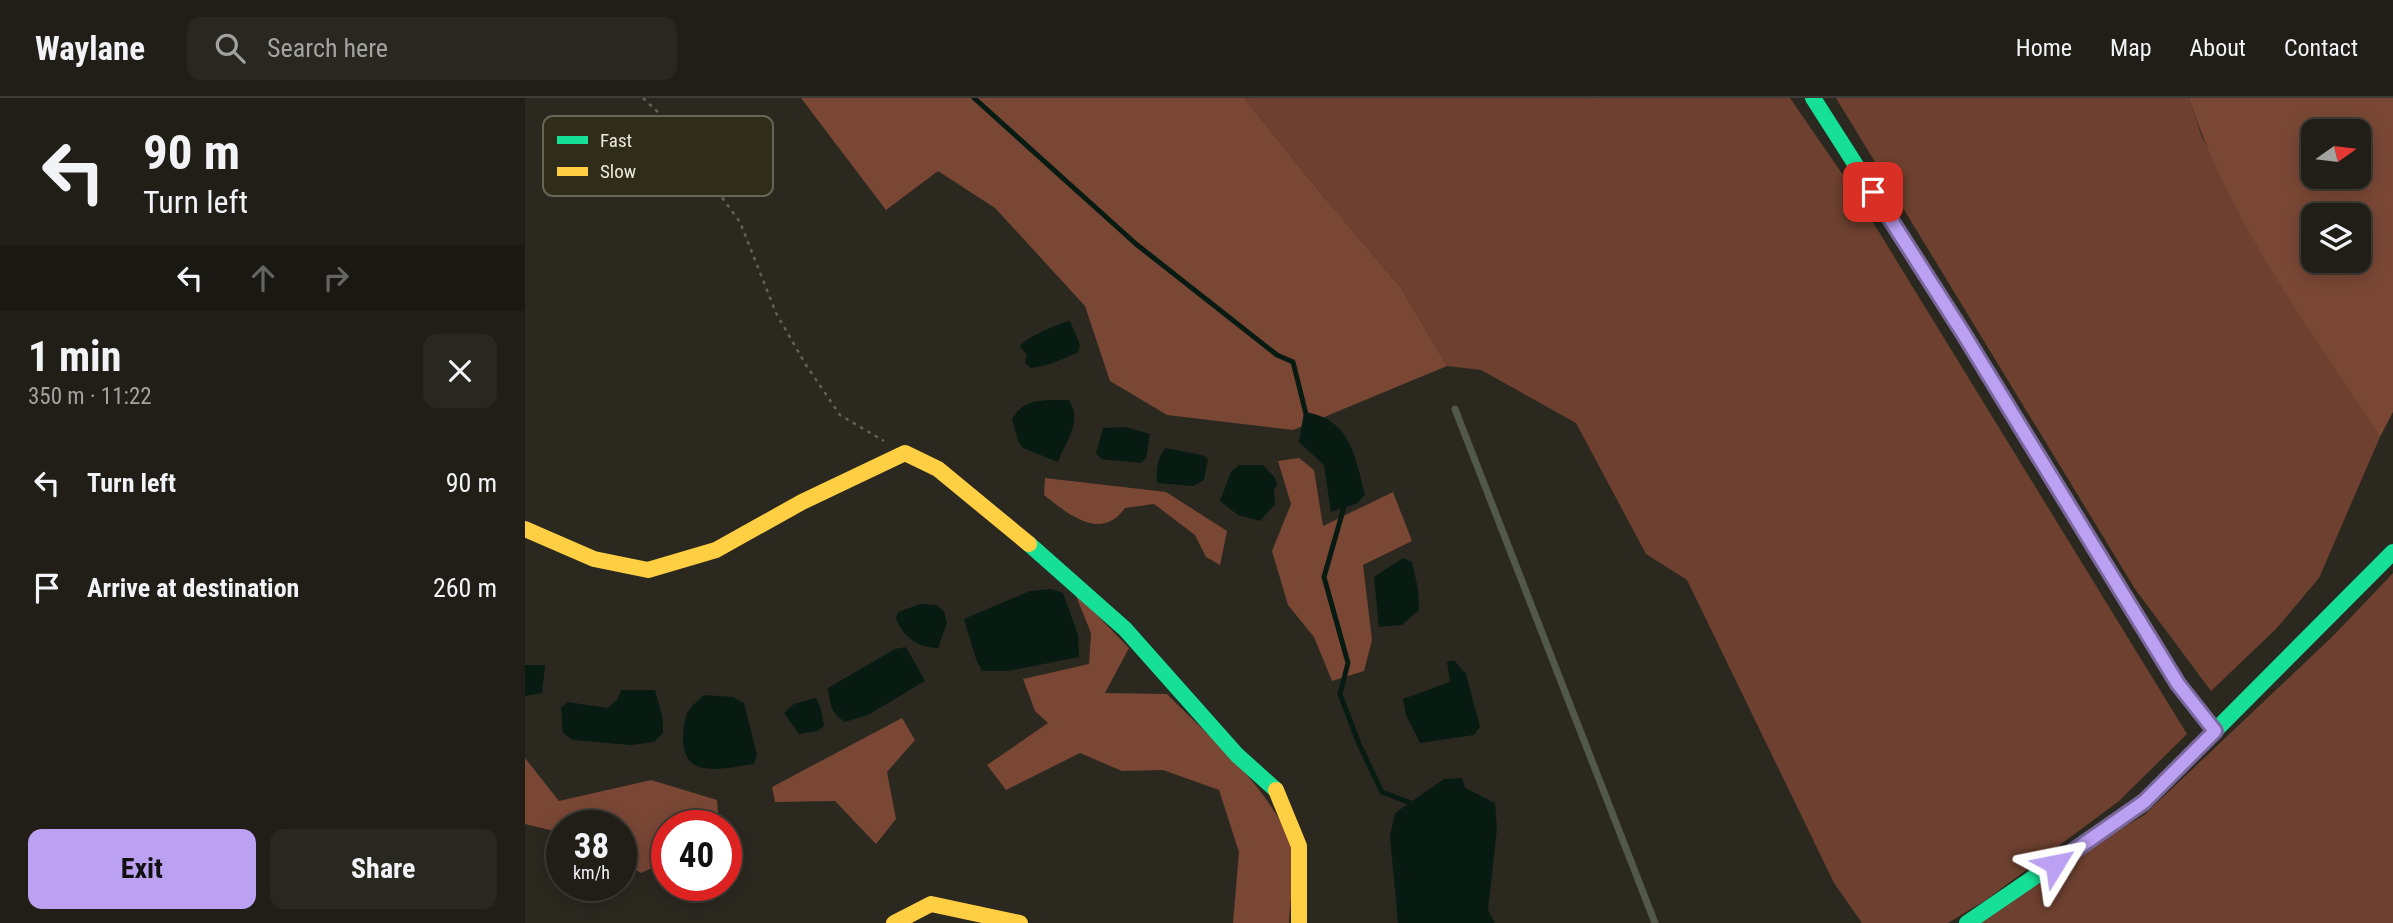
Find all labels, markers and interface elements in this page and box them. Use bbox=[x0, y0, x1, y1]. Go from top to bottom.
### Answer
search box bbox=[187, 17, 677, 80]
text: Waylane bbox=[35, 29, 145, 68]
icon: search bbox=[211, 29, 249, 67]
text: Search here bbox=[267, 33, 388, 63]
text: Home bbox=[2016, 34, 2072, 62]
text: Map bbox=[2110, 34, 2152, 62]
text: About bbox=[2190, 34, 2246, 62]
text: Contact bbox=[2284, 34, 2358, 62]
legend bbox=[543, 116, 773, 196]
north arrow bbox=[2301, 119, 2371, 189]
map controls bbox=[2301, 119, 2371, 273]
text: 90 m bbox=[143, 124, 240, 181]
icon: left bbox=[28, 126, 119, 217]
text: Fast bbox=[600, 129, 632, 152]
text: Slow bbox=[600, 160, 636, 183]
pin bbox=[1843, 162, 1903, 222]
icon: arrive bbox=[1854, 173, 1892, 211]
text: Turn left bbox=[143, 183, 248, 221]
button: layers bbox=[2301, 203, 2371, 273]
icon: left bbox=[171, 259, 209, 297]
icon: ahead bbox=[244, 259, 282, 297]
icon: right bbox=[317, 259, 355, 297]
text: 1 min bbox=[28, 332, 121, 381]
button: close bbox=[423, 334, 497, 408]
text: 350 m · 11:22 bbox=[28, 383, 152, 410]
icon: left bbox=[28, 464, 66, 502]
text: Turn left bbox=[87, 468, 176, 498]
text: 90 m bbox=[446, 468, 497, 498]
icon: arrive bbox=[28, 569, 66, 607]
text: Arrive at destination bbox=[87, 573, 299, 603]
text: 260 m bbox=[433, 573, 497, 603]
speed limit sign: 40 bbox=[651, 810, 742, 901]
text: 38 bbox=[574, 826, 609, 867]
position arrow bbox=[2018, 827, 2092, 901]
button: Exit bbox=[28, 829, 256, 909]
button: Share bbox=[270, 829, 497, 909]
text: km/h bbox=[573, 862, 610, 883]

